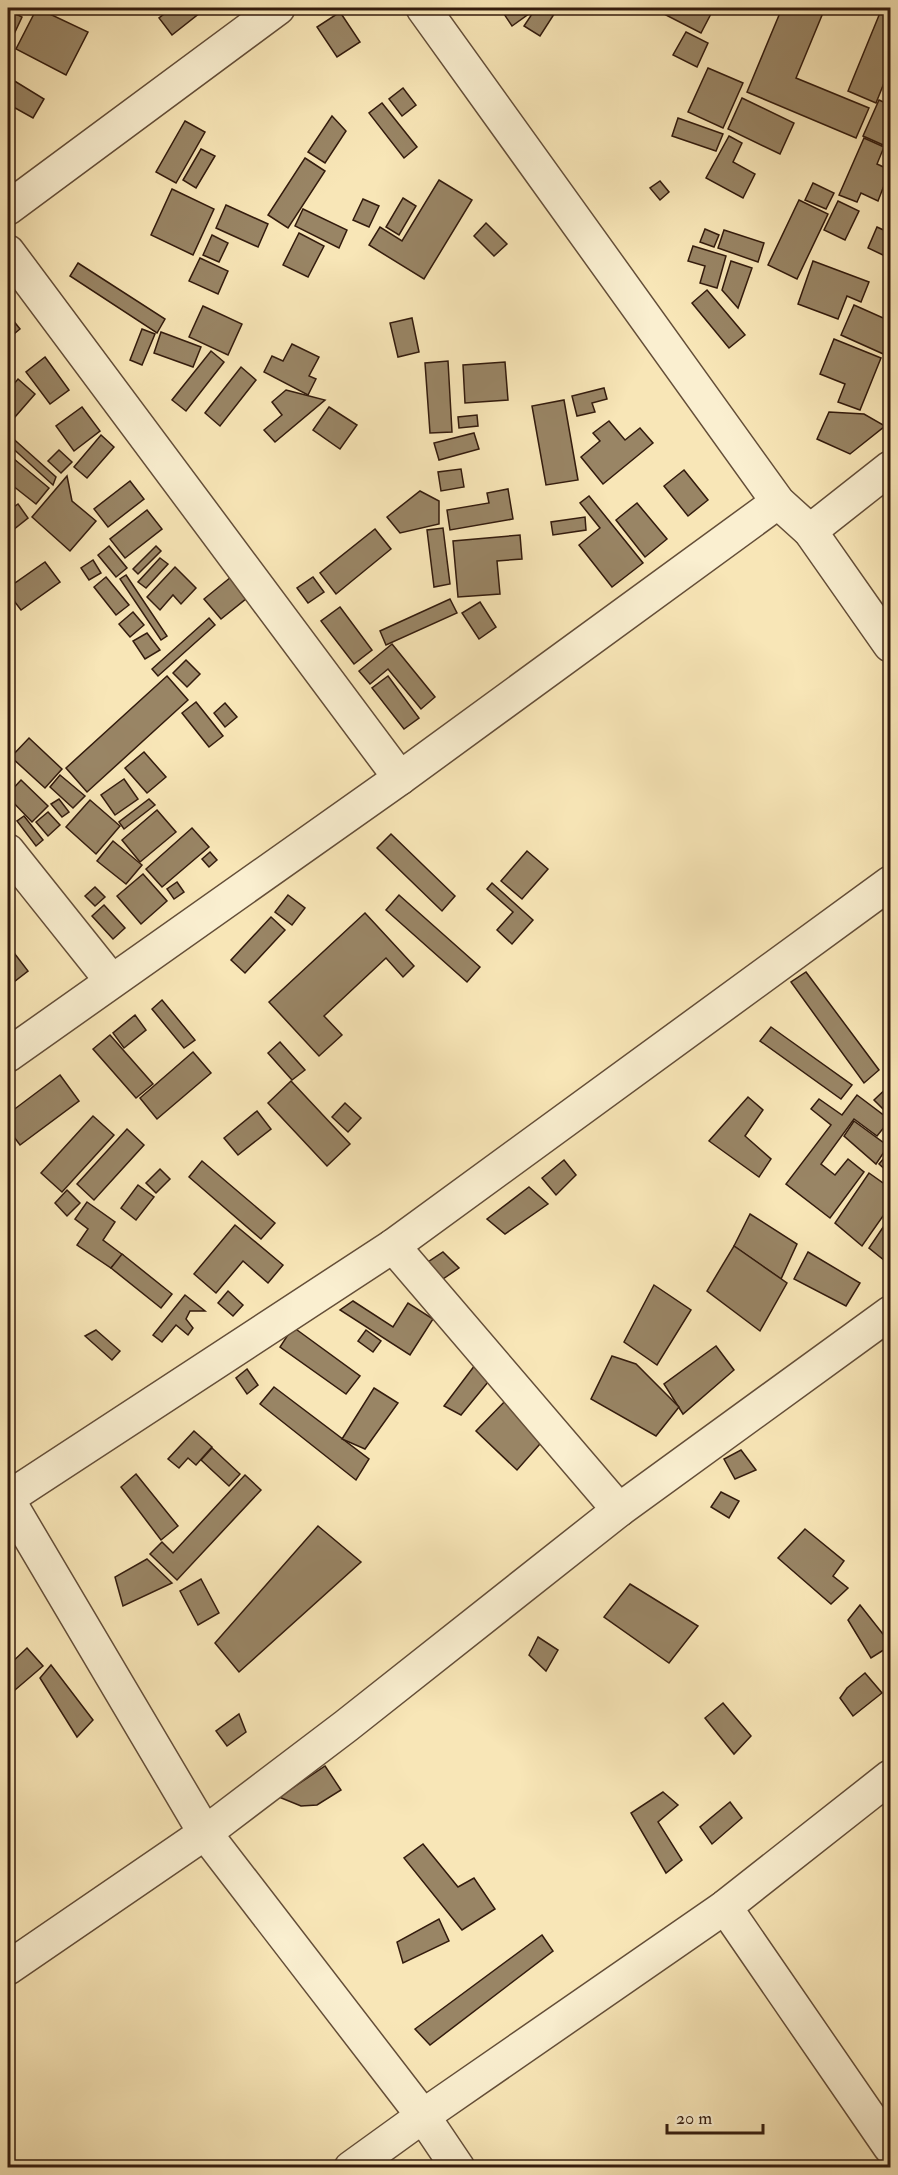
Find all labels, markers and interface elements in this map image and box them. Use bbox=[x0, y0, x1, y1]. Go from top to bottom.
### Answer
scale bar bbox=[667, 2097, 763, 2135]
text: 20 m bbox=[676, 2107, 712, 2130]

